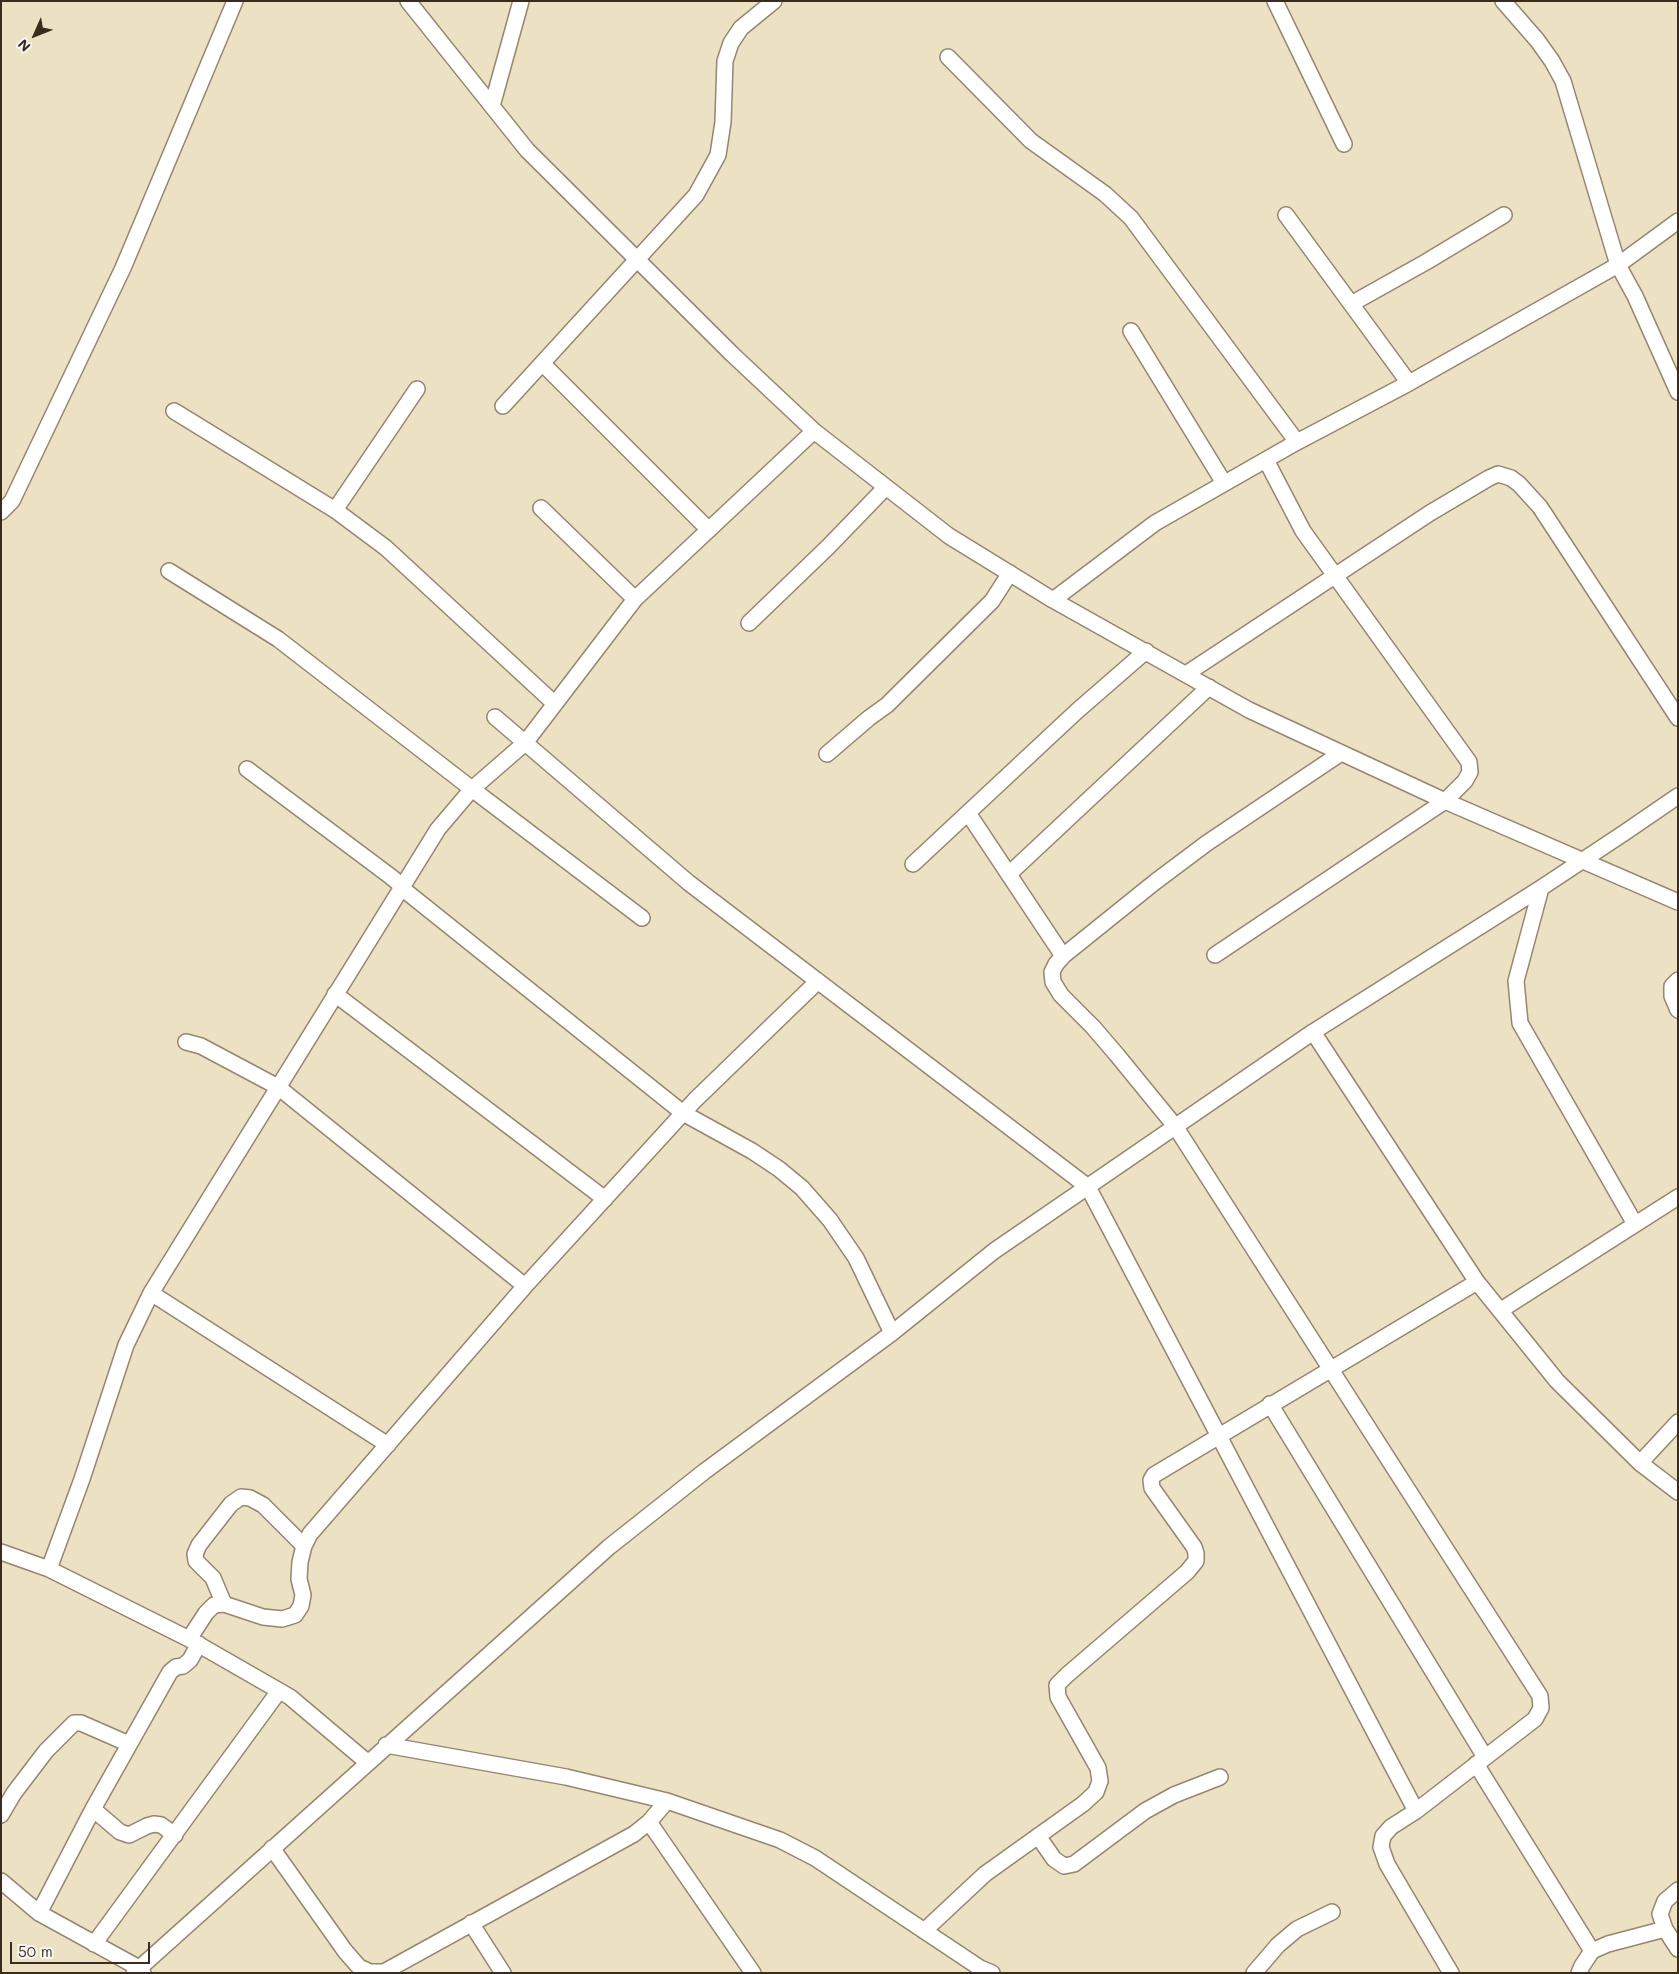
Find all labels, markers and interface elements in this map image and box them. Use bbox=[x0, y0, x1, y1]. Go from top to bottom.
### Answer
north arrow bbox=[10, 10, 60, 60]
text: N bbox=[13, 35, 34, 56]
scale bar bbox=[12, 1932, 152, 1964]
text: 50 m bbox=[18, 1941, 53, 1961]

